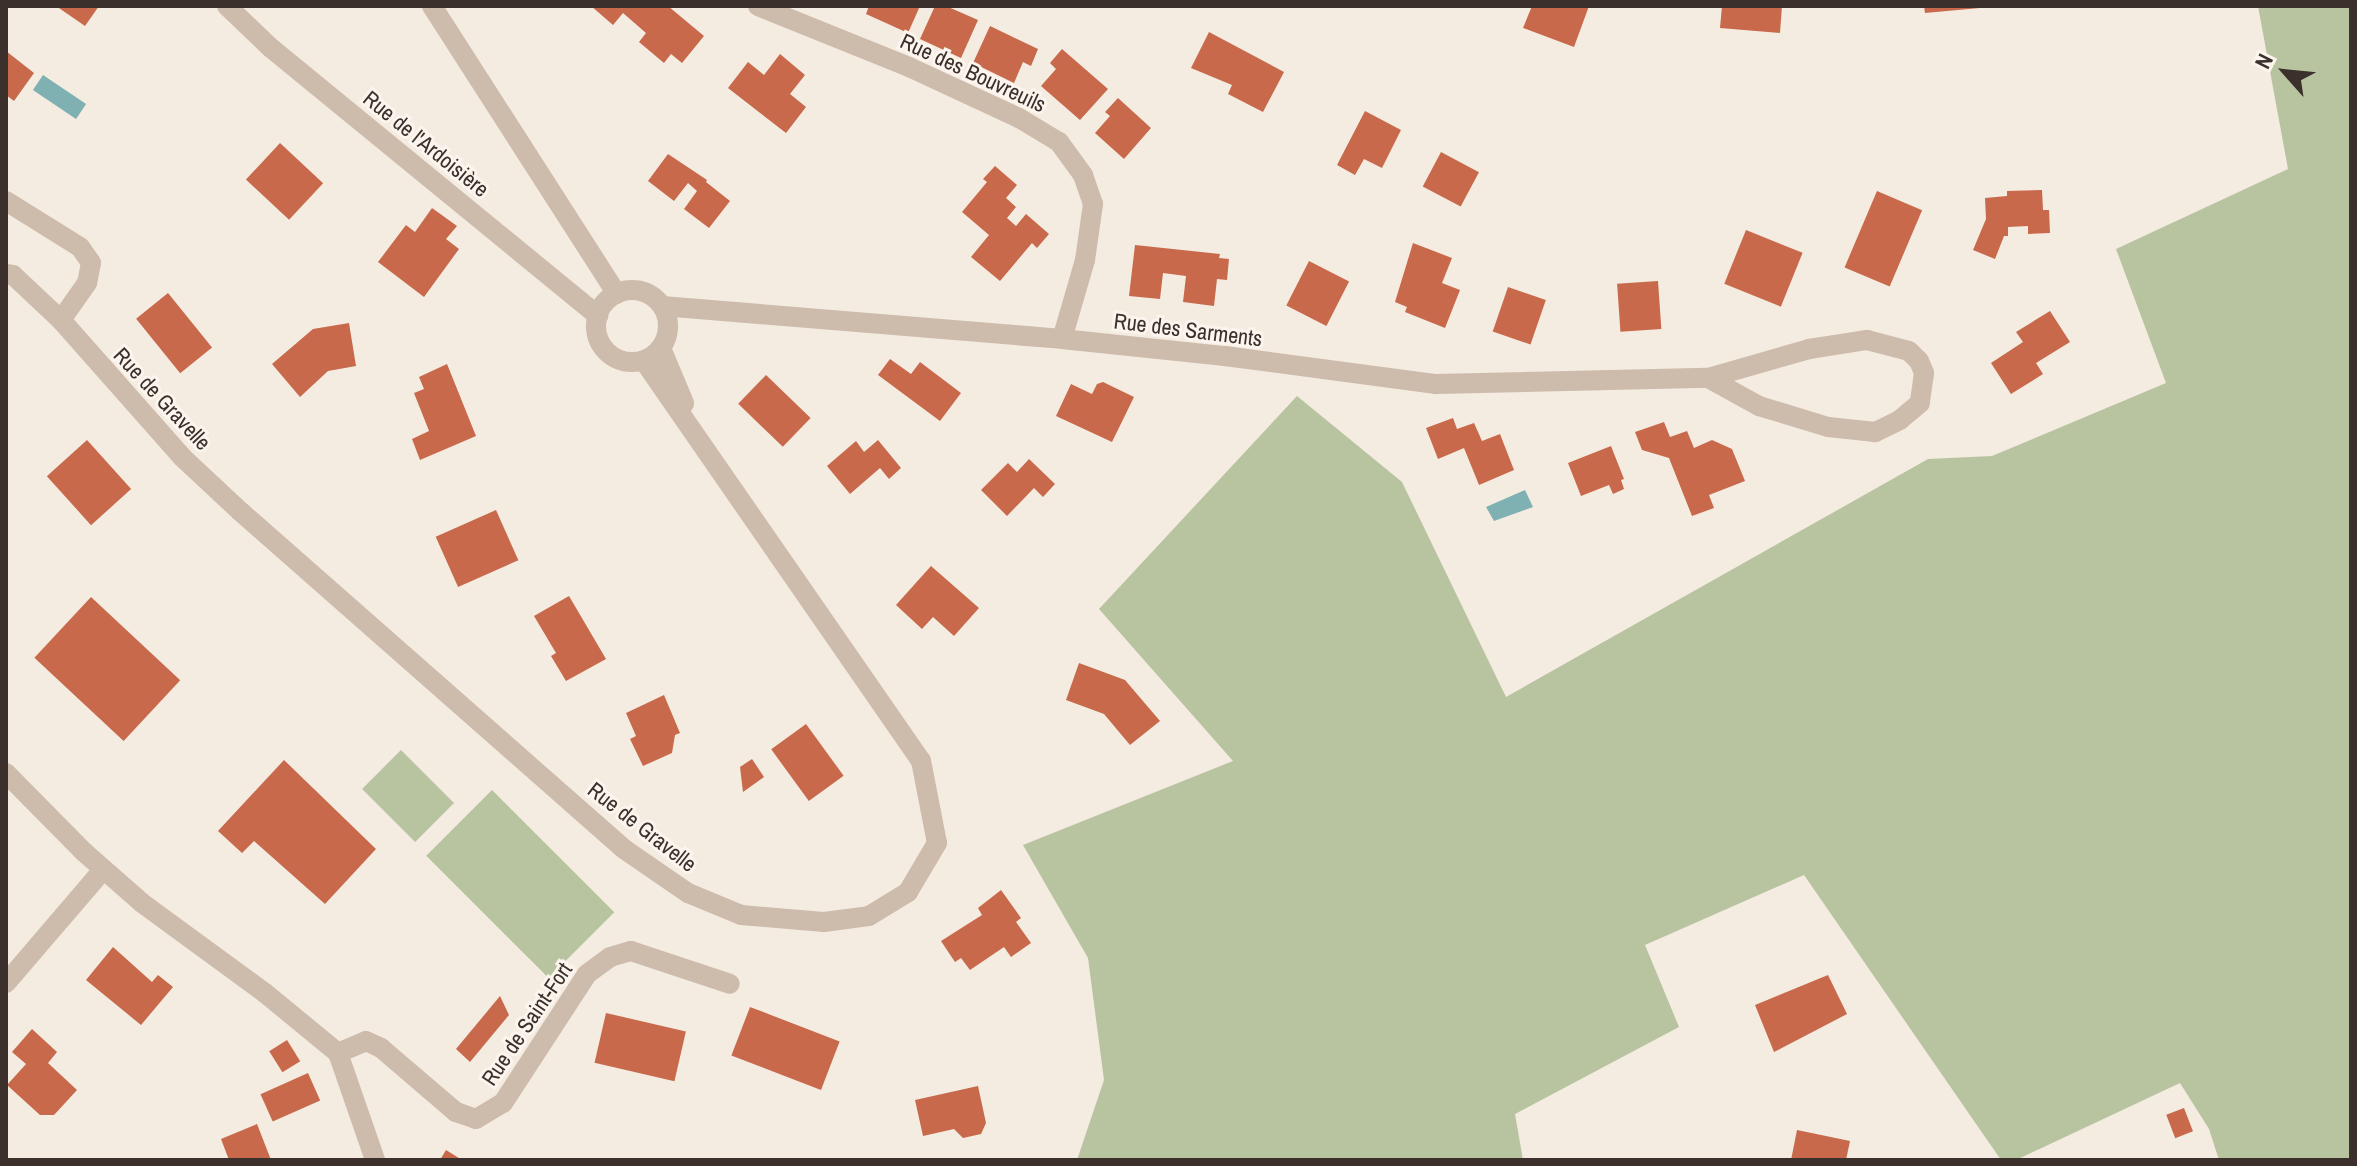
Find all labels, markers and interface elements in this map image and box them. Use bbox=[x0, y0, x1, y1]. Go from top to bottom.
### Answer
street label: Rue des Bouvreuils bbox=[896, 28, 1050, 118]
north arrow bbox=[2245, 32, 2325, 112]
text: N bbox=[2247, 48, 2280, 74]
street label: Rue de l'Ardoisière bbox=[358, 85, 494, 203]
street label: Rue des Sarments bbox=[1112, 308, 1264, 352]
street label: Rue de Gravelle bbox=[108, 342, 216, 456]
street label: Rue de Gravelle bbox=[583, 776, 701, 878]
street label: Rue de Saint-Fort bbox=[476, 958, 578, 1090]

